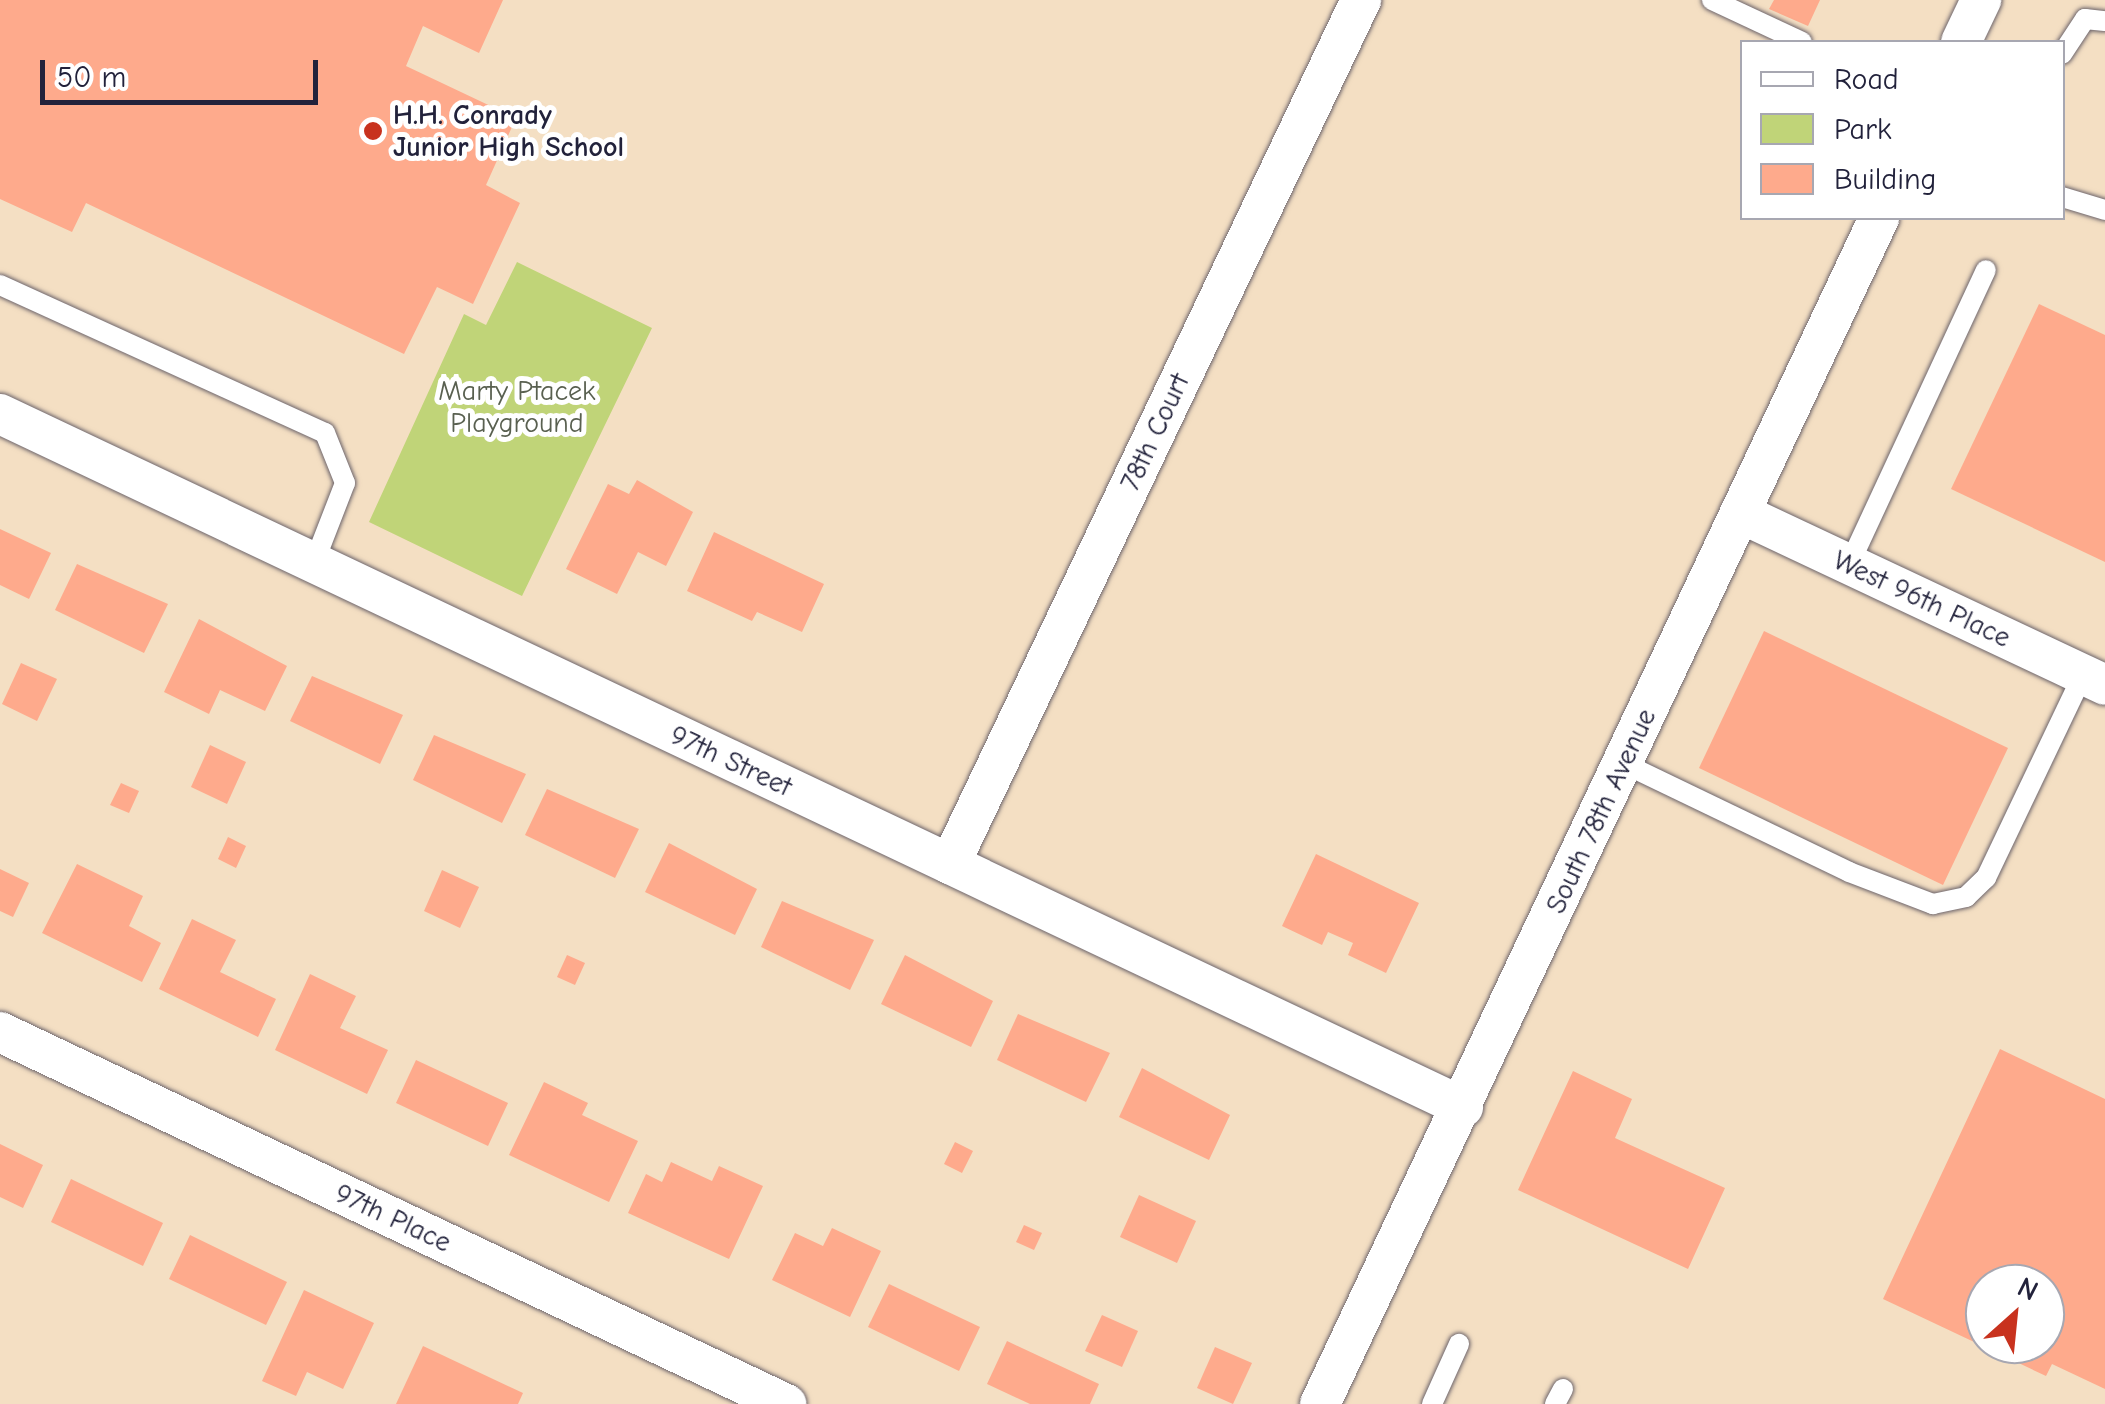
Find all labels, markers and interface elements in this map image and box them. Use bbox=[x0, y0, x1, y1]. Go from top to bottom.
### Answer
scale bar bbox=[45, 40, 322, 102]
legend bbox=[1740, 40, 2065, 220]
text: 50 m bbox=[57, 60, 126, 95]
text: Road bbox=[1834, 62, 1899, 97]
place label: H.H. Conrady Junior High School bbox=[393, 98, 624, 164]
text: Park bbox=[1834, 112, 1891, 147]
marker: H.H. Conrady Junior High School bbox=[362, 120, 384, 142]
text: Building bbox=[1834, 162, 1937, 197]
street label: 78th Court bbox=[1113, 368, 1197, 496]
park label: Marty Ptacek Playground bbox=[438, 374, 596, 440]
street label: West 96th Place bbox=[1828, 543, 2016, 655]
street label: South 78th Avenue bbox=[1539, 703, 1663, 919]
street label: 97th Street bbox=[665, 718, 797, 804]
street label: 97th Place bbox=[330, 1177, 456, 1259]
north arrow bbox=[1965, 1264, 2065, 1364]
text: N bbox=[2012, 1271, 2043, 1307]

